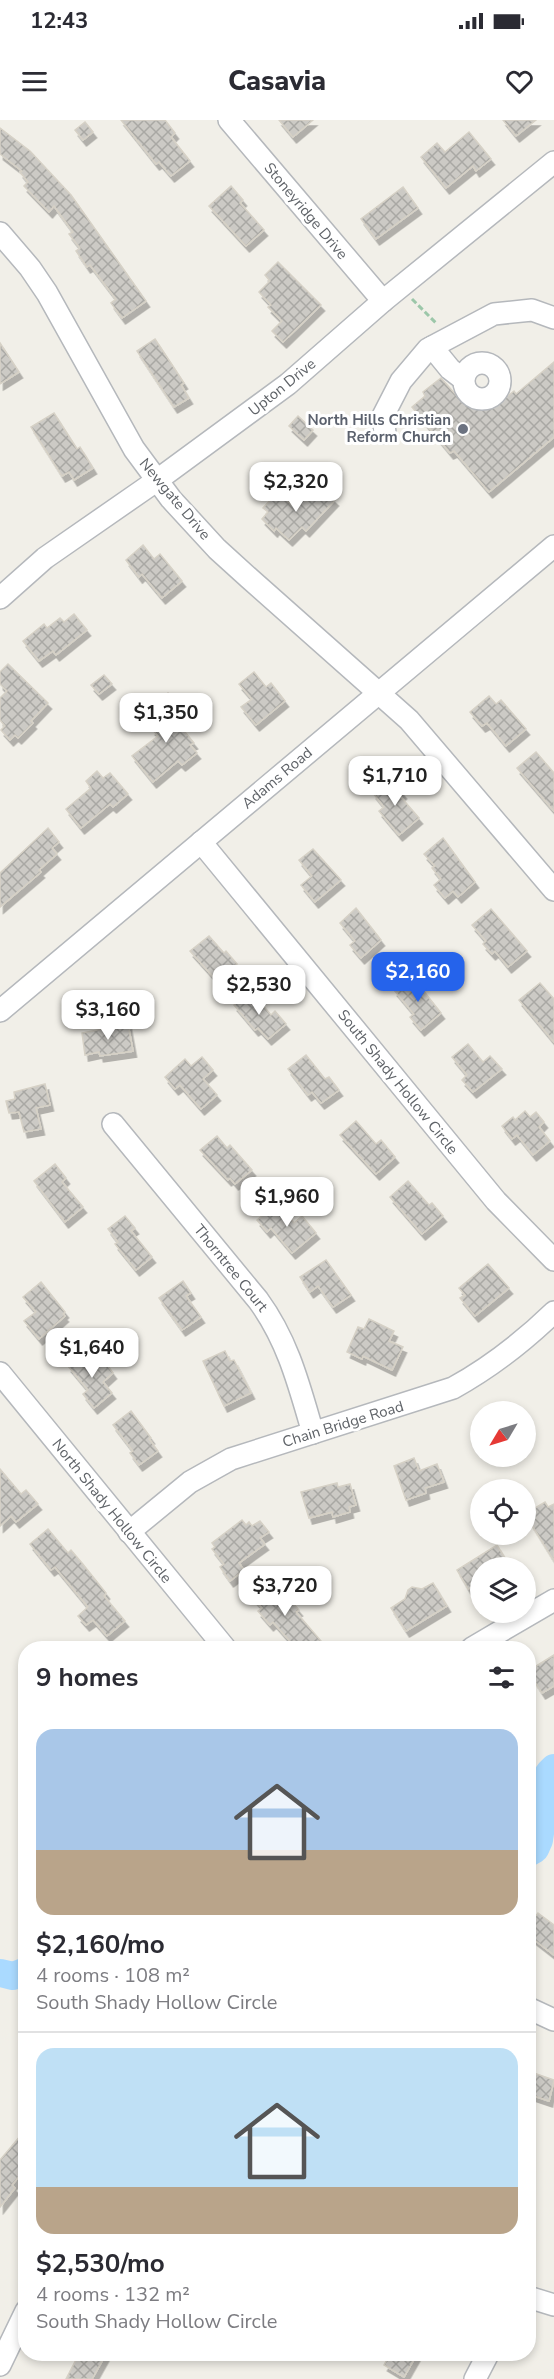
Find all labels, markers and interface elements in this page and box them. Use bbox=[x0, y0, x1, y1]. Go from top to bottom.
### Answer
text: 12:43 bbox=[30, 6, 88, 36]
text: Casavia bbox=[228, 63, 326, 100]
icon: menu bbox=[18, 65, 51, 98]
icon: heart bbox=[503, 65, 536, 98]
street label: Stoneyridge Drive bbox=[260, 158, 352, 264]
street label: Upton Drive bbox=[244, 354, 320, 420]
place label: North Hills Christian Reform Church bbox=[307, 410, 451, 447]
marker: North Hills Christian Reform Church bbox=[456, 422, 470, 436]
street label: Newgate Drive bbox=[135, 454, 215, 544]
pin: $2,320 bbox=[247, 462, 345, 513]
text: $2,320 bbox=[264, 468, 328, 495]
pin: $1,350 bbox=[117, 693, 215, 744]
text: $1,350 bbox=[134, 699, 198, 726]
street label: Adams Road bbox=[237, 743, 317, 813]
pin: $1,710 bbox=[346, 756, 444, 807]
text: $1,710 bbox=[363, 762, 427, 789]
pin: $2,160 bbox=[369, 952, 467, 1003]
text: $2,160 bbox=[386, 958, 450, 985]
pin: $2,530 bbox=[210, 965, 308, 1016]
text: $2,530 bbox=[227, 971, 291, 998]
pin: $3,160 bbox=[59, 990, 157, 1041]
text: $3,160 bbox=[76, 996, 140, 1023]
street label: South Shady Hollow Circle bbox=[333, 1005, 463, 1159]
pin: $1,960 bbox=[238, 1177, 336, 1228]
text: $1,960 bbox=[255, 1183, 319, 1210]
street label: Thorntree Court bbox=[189, 1220, 273, 1317]
pin: $1,640 bbox=[43, 1328, 141, 1379]
text: $1,640 bbox=[60, 1334, 124, 1361]
street label: Chain Bridge Road bbox=[280, 1396, 406, 1452]
north arrow bbox=[470, 1401, 536, 1467]
map controls bbox=[470, 1401, 536, 1623]
street label: North Shady Hollow Circle bbox=[48, 1435, 176, 1587]
button: locate bbox=[470, 1479, 536, 1545]
button: layers bbox=[470, 1557, 536, 1623]
pin: $3,720 bbox=[236, 1566, 334, 1617]
text: $3,720 bbox=[253, 1572, 317, 1599]
text: 9 homes bbox=[36, 1660, 138, 1695]
icon: filters bbox=[485, 1661, 518, 1694]
icon: home bbox=[223, 1768, 331, 1876]
text: $2,160/mo bbox=[36, 1927, 165, 1962]
text: 4 rooms · 108 m² bbox=[36, 1962, 190, 1989]
text: South Shady Hollow Circle bbox=[36, 1989, 277, 2016]
icon: home bbox=[223, 2087, 331, 2195]
text: $2,530/mo bbox=[36, 2246, 165, 2281]
text: 4 rooms · 132 m² bbox=[36, 2281, 190, 2308]
text: South Shady Hollow Circle bbox=[36, 2308, 277, 2335]

